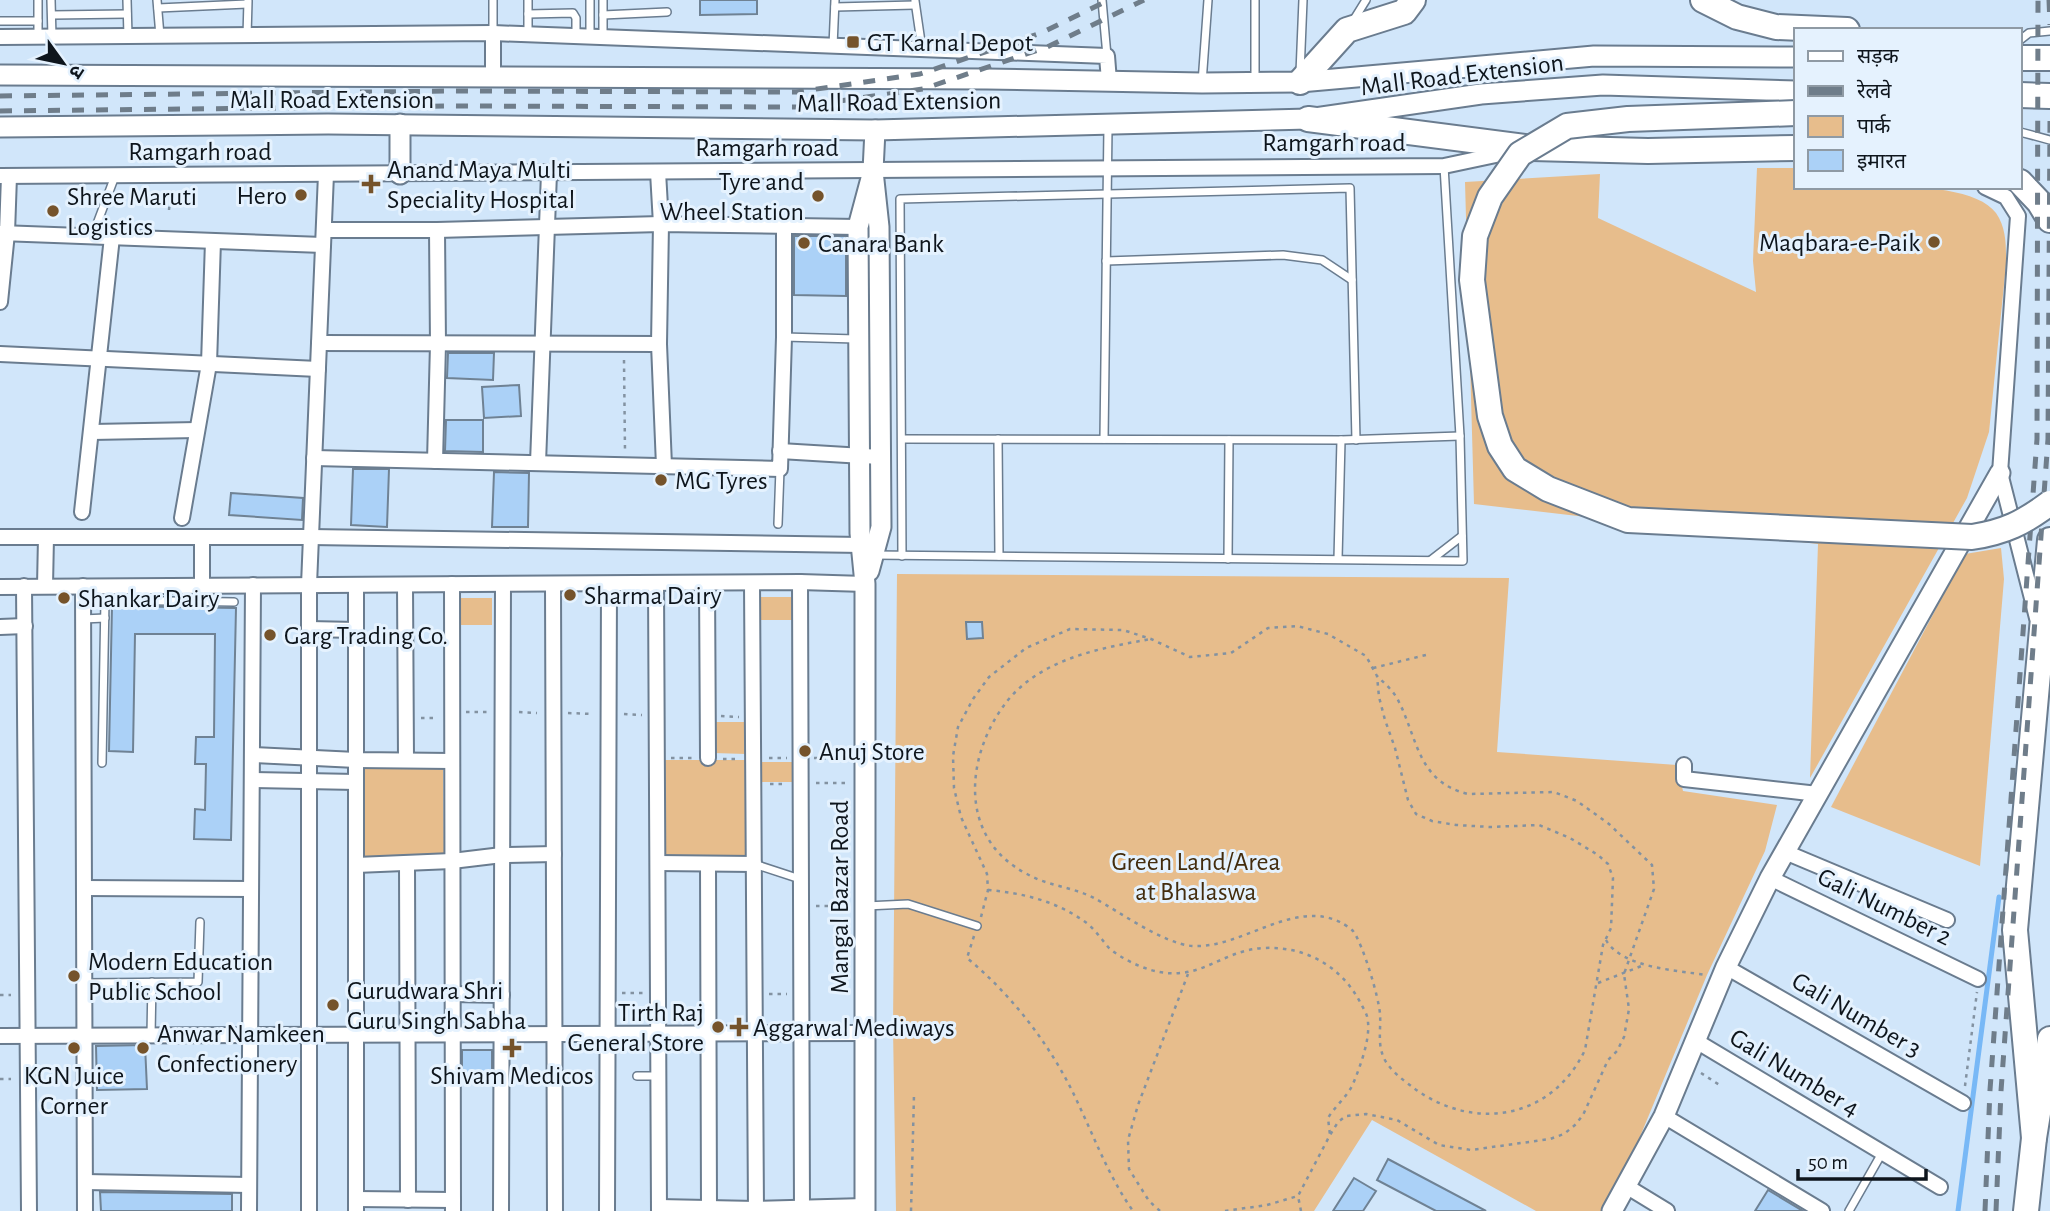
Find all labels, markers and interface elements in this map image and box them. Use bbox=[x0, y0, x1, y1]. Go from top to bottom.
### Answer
north arrow bbox=[28, 28, 98, 98]
legend bbox=[1794, 28, 2022, 189]
place label: GT Karnal Depot bbox=[867, 30, 1033, 56]
marker: GT Karnal Depot bbox=[845, 34, 861, 50]
text: सड़क bbox=[1857, 46, 1899, 67]
street label: Mall Road Extension bbox=[1359, 50, 1565, 100]
text: उ bbox=[65, 62, 87, 82]
text: रेलवे bbox=[1856, 79, 1892, 102]
street label: Mall Road Extension bbox=[230, 87, 434, 113]
street label: Mall Road Extension bbox=[797, 87, 1001, 117]
text: पार्क bbox=[1857, 114, 1891, 137]
street label: Ramgarh road bbox=[1262, 130, 1406, 156]
street label: Ramgarh road bbox=[695, 135, 839, 161]
street label: Ramgarh road bbox=[128, 139, 272, 165]
text: इमारत bbox=[1857, 151, 1907, 172]
place label: Anand Maya Multi Speciality Hospital bbox=[387, 157, 575, 213]
place label: Tyre and Wheel Station bbox=[660, 169, 804, 225]
marker: Anand Maya Multi Speciality Hospital bbox=[361, 174, 381, 194]
place label: Hero bbox=[237, 183, 287, 209]
place label: Shree Maruti Logistics bbox=[67, 184, 197, 240]
marker: Hero bbox=[293, 187, 309, 203]
marker: Tyre and Wheel Station bbox=[810, 188, 826, 204]
marker: Shree Maruti Logistics bbox=[45, 203, 61, 219]
place label: Maqbara-e-Paik bbox=[1759, 230, 1920, 256]
place label: Canara Bank bbox=[818, 231, 944, 257]
marker: Maqbara-e-Paik bbox=[1926, 234, 1942, 250]
marker: Canara Bank bbox=[796, 235, 812, 251]
place label: MG Tyres bbox=[675, 468, 768, 494]
marker: MG Tyres bbox=[653, 472, 669, 488]
place label: Sharma Dairy bbox=[584, 583, 722, 609]
place label: Shankar Dairy bbox=[78, 586, 219, 612]
marker: Sharma Dairy bbox=[562, 587, 578, 603]
marker: Shankar Dairy bbox=[56, 590, 72, 606]
place label: Garg Trading Co. bbox=[284, 623, 448, 649]
marker: Garg Trading Co. bbox=[262, 627, 278, 643]
place label: Anuj Store bbox=[819, 739, 925, 765]
marker: Anuj Store bbox=[797, 743, 813, 759]
street label: Mangal Bazar Road bbox=[827, 800, 853, 994]
park label: Green Land/Area at Bhalaswa bbox=[1111, 849, 1281, 905]
street label: Gali Number 2 bbox=[1813, 863, 1956, 951]
place label: Modern Education Public School bbox=[88, 949, 273, 1005]
marker: Modern Education Public School bbox=[66, 968, 82, 984]
street label: Gali Number 3 bbox=[1787, 968, 1926, 1062]
place label: Gurudwara Shri Guru Singh Sabha bbox=[347, 978, 526, 1034]
marker: Gurudwara Shri Guru Singh Sabha bbox=[325, 997, 341, 1013]
place label: Tirth Raj General Store bbox=[568, 1000, 704, 1056]
place label: Aggarwal Mediways bbox=[753, 1015, 955, 1041]
marker: Tirth Raj General Store bbox=[710, 1019, 726, 1035]
marker: Aggarwal Mediways bbox=[731, 1019, 747, 1035]
place label: Anwar Namkeen Confectionery bbox=[157, 1021, 325, 1077]
street label: Gali Number 4 bbox=[1725, 1024, 1864, 1122]
marker: KGN Juice Corner bbox=[66, 1040, 82, 1056]
marker: Anwar Namkeen Confectionery bbox=[135, 1040, 151, 1056]
marker: Shivam Medicos bbox=[504, 1040, 520, 1056]
place label: KGN Juice Corner bbox=[24, 1063, 124, 1119]
place label: Shivam Medicos bbox=[430, 1063, 594, 1089]
scale bar bbox=[1798, 1138, 1926, 1182]
text: 50 m bbox=[1808, 1152, 1848, 1173]

